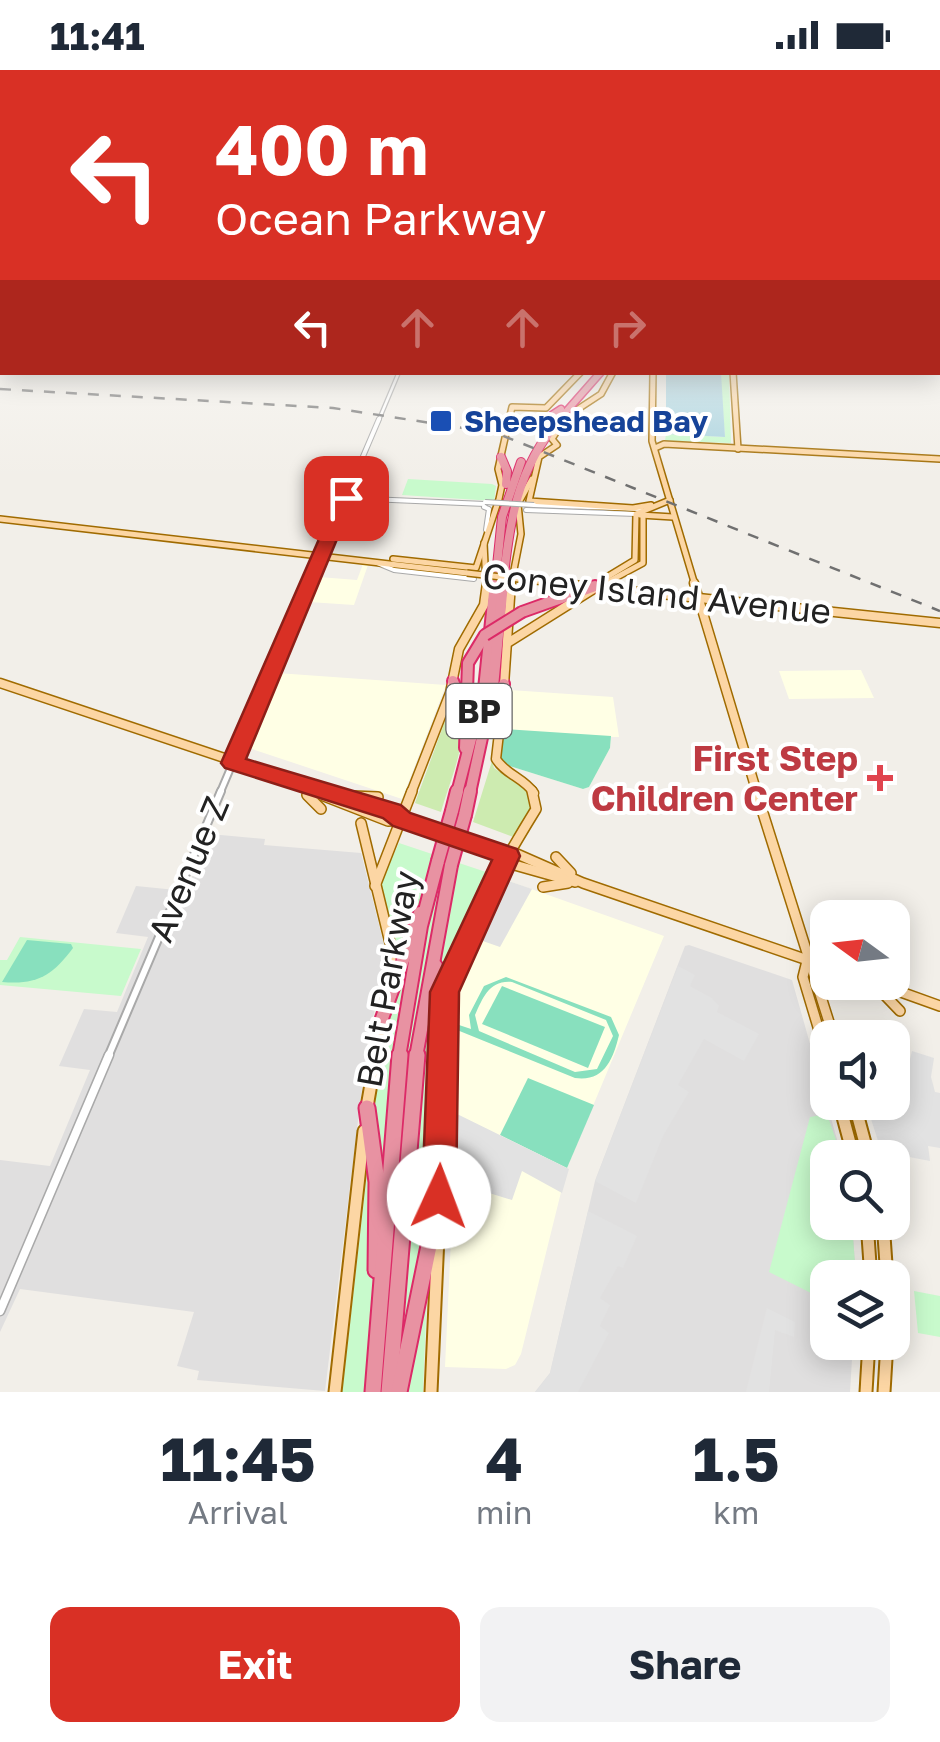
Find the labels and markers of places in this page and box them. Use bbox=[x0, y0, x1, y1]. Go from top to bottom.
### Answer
place label: Sheepshead Bay bbox=[464, 403, 708, 439]
marker: Sheepshead Bay bbox=[428, 408, 454, 434]
pin bbox=[304, 456, 389, 541]
place label: First Step Children Center bbox=[591, 737, 858, 819]
marker: First Step Children Center bbox=[867, 765, 893, 791]

